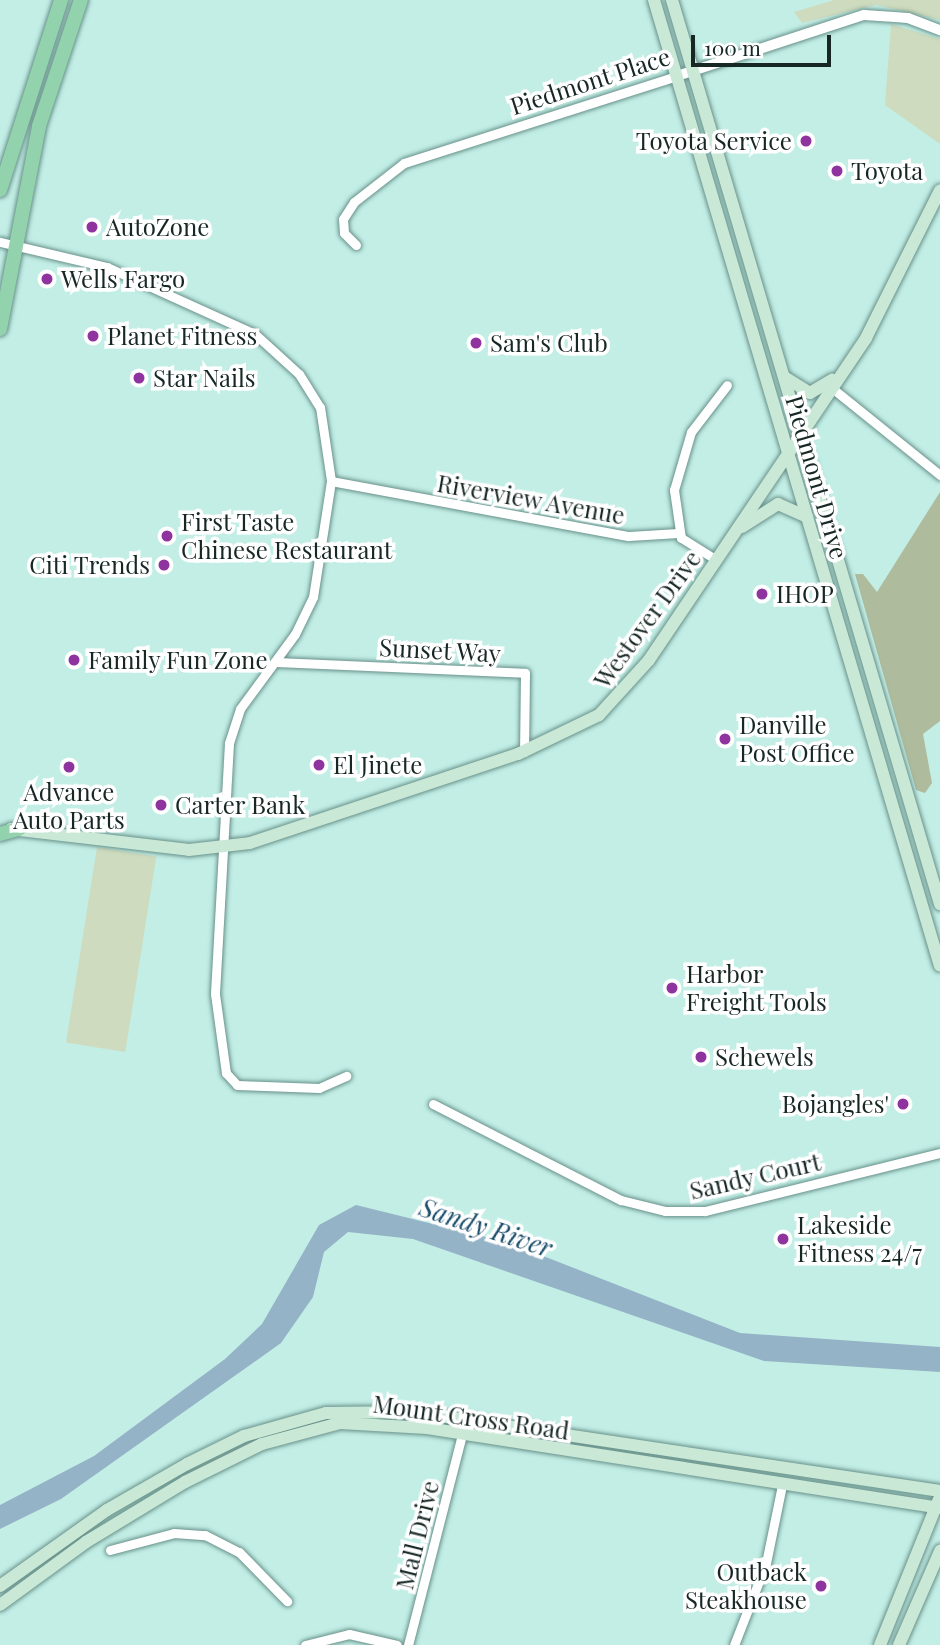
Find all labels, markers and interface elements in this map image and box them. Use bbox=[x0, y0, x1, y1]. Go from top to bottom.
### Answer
scale bar bbox=[695, 21, 835, 65]
text: 100 m bbox=[704, 33, 761, 61]
street label: Piedmont Place bbox=[506, 42, 674, 120]
place label: Toyota Service bbox=[635, 127, 792, 155]
marker: Toyota Service bbox=[798, 133, 814, 149]
place label: Toyota bbox=[851, 157, 923, 185]
marker: Toyota bbox=[829, 163, 845, 179]
place label: AutoZone bbox=[106, 213, 209, 241]
marker: AutoZone bbox=[84, 219, 100, 235]
place label: Wells Fargo bbox=[61, 265, 185, 293]
marker: Wells Fargo bbox=[39, 271, 55, 287]
place label: Planet Fitness bbox=[107, 322, 258, 350]
marker: Planet Fitness bbox=[85, 328, 101, 344]
place label: Sam's Club bbox=[490, 329, 608, 357]
marker: Sam's Club bbox=[468, 335, 484, 351]
place label: Star Nails bbox=[153, 364, 256, 392]
marker: Star Nails bbox=[131, 370, 147, 386]
street label: Piedmont Drive bbox=[780, 392, 854, 562]
street label: Riverview Avenue bbox=[434, 468, 628, 530]
place label: First Taste Chinese Restaurant bbox=[181, 508, 392, 564]
marker: First Taste Chinese Restaurant bbox=[159, 528, 175, 544]
street label: Westover Drive bbox=[587, 544, 707, 694]
place label: Citi Trends bbox=[29, 551, 150, 579]
marker: Citi Trends bbox=[156, 557, 172, 573]
place label: IHOP bbox=[776, 580, 834, 608]
marker: IHOP bbox=[754, 586, 770, 602]
street label: Sunset Way bbox=[378, 632, 502, 668]
place label: Family Fun Zone bbox=[88, 646, 268, 674]
marker: Family Fun Zone bbox=[66, 652, 82, 668]
place label: Danville Post Office bbox=[739, 711, 855, 767]
marker: Danville Post Office bbox=[717, 731, 733, 747]
place label: El Jinete bbox=[333, 751, 422, 779]
marker: El Jinete bbox=[311, 757, 327, 773]
marker: Advance Auto Parts bbox=[61, 759, 77, 775]
place label: Advance Auto Parts bbox=[13, 778, 125, 834]
place label: Carter Bank bbox=[175, 791, 306, 819]
marker: Carter Bank bbox=[153, 797, 169, 813]
place label: Harbor Freight Tools bbox=[686, 960, 828, 1016]
marker: Harbor Freight Tools bbox=[664, 980, 680, 996]
place label: Schewels bbox=[715, 1043, 814, 1071]
marker: Schewels bbox=[693, 1049, 709, 1065]
place label: Bojangles' bbox=[782, 1090, 889, 1118]
marker: Bojangles' bbox=[895, 1096, 911, 1112]
street label: Sandy Court bbox=[686, 1147, 824, 1205]
water label: Sandy River bbox=[416, 1191, 556, 1263]
place label: Lakeside Fitness 24/7 bbox=[797, 1211, 922, 1267]
marker: Lakeside Fitness 24/7 bbox=[775, 1231, 791, 1247]
street label: Mount Cross Road bbox=[371, 1389, 571, 1445]
street label: Mall Drive bbox=[390, 1478, 444, 1592]
place label: Outback Steakhouse bbox=[685, 1558, 807, 1614]
marker: Outback Steakhouse bbox=[813, 1578, 829, 1594]

